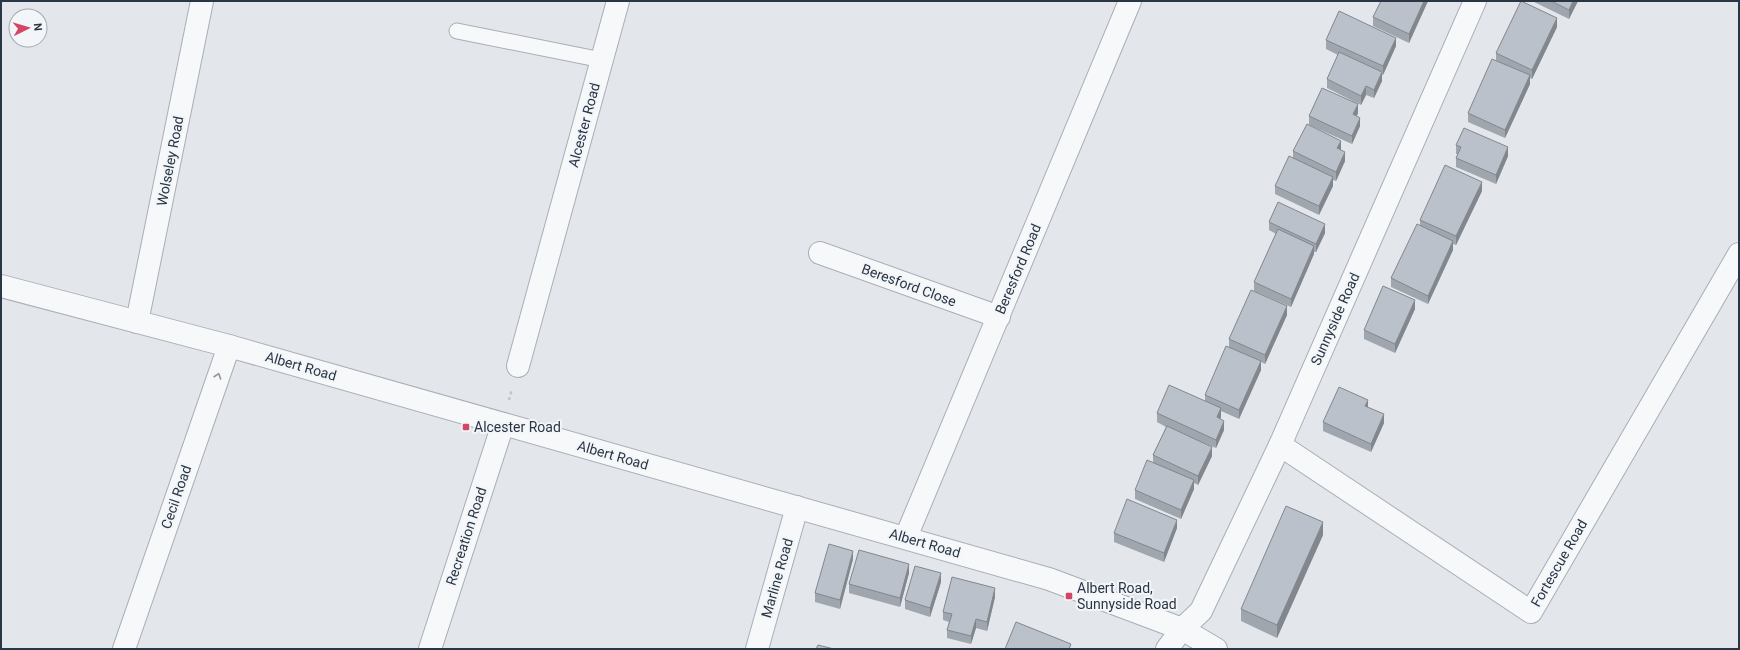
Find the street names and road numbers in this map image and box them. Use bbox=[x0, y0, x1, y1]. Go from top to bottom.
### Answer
street label: Alcester Road bbox=[565, 81, 603, 169]
street label: Wolseley Road bbox=[153, 115, 187, 207]
street label: Beresford Road bbox=[992, 222, 1044, 316]
street label: Beresford Close bbox=[860, 260, 958, 310]
street label: Sunnyside Road bbox=[1307, 270, 1363, 368]
street label: Albert Road bbox=[264, 348, 338, 384]
street label: Albert Road bbox=[576, 437, 650, 473]
street label: Cecil Road bbox=[158, 463, 194, 531]
street label: Recreation Road bbox=[443, 485, 489, 587]
street label: Fortescue Road bbox=[1528, 517, 1590, 609]
street label: Albert Road bbox=[888, 525, 962, 561]
street label: Marline Road bbox=[758, 536, 796, 620]

